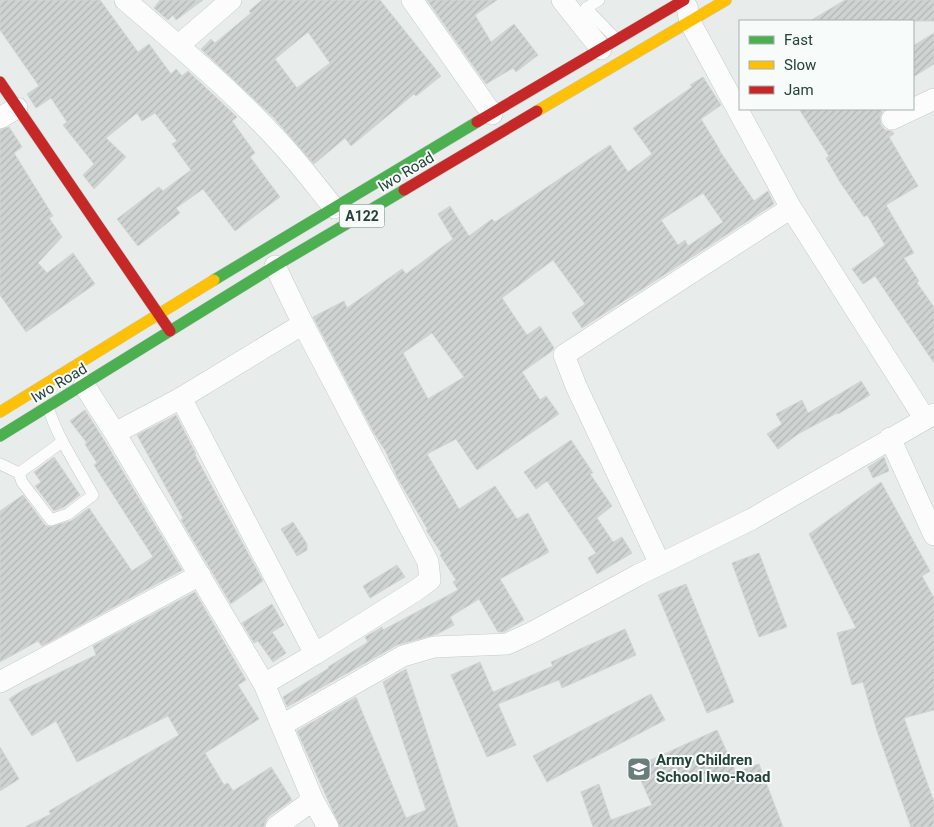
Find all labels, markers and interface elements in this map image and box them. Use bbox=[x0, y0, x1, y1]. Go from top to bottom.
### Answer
legend bbox=[739, 20, 914, 110]
text: Fast bbox=[784, 31, 813, 49]
text: Slow bbox=[784, 56, 816, 74]
text: Jam bbox=[784, 81, 814, 99]
street label: Iwo Road bbox=[375, 148, 437, 196]
road number: A122 bbox=[340, 205, 384, 228]
street label: Iwo Road bbox=[28, 359, 90, 407]
place label: Army Children School Iwo-Road bbox=[656, 751, 770, 786]
school or university icon: Army Children School Iwo-Road bbox=[626, 756, 652, 782]

